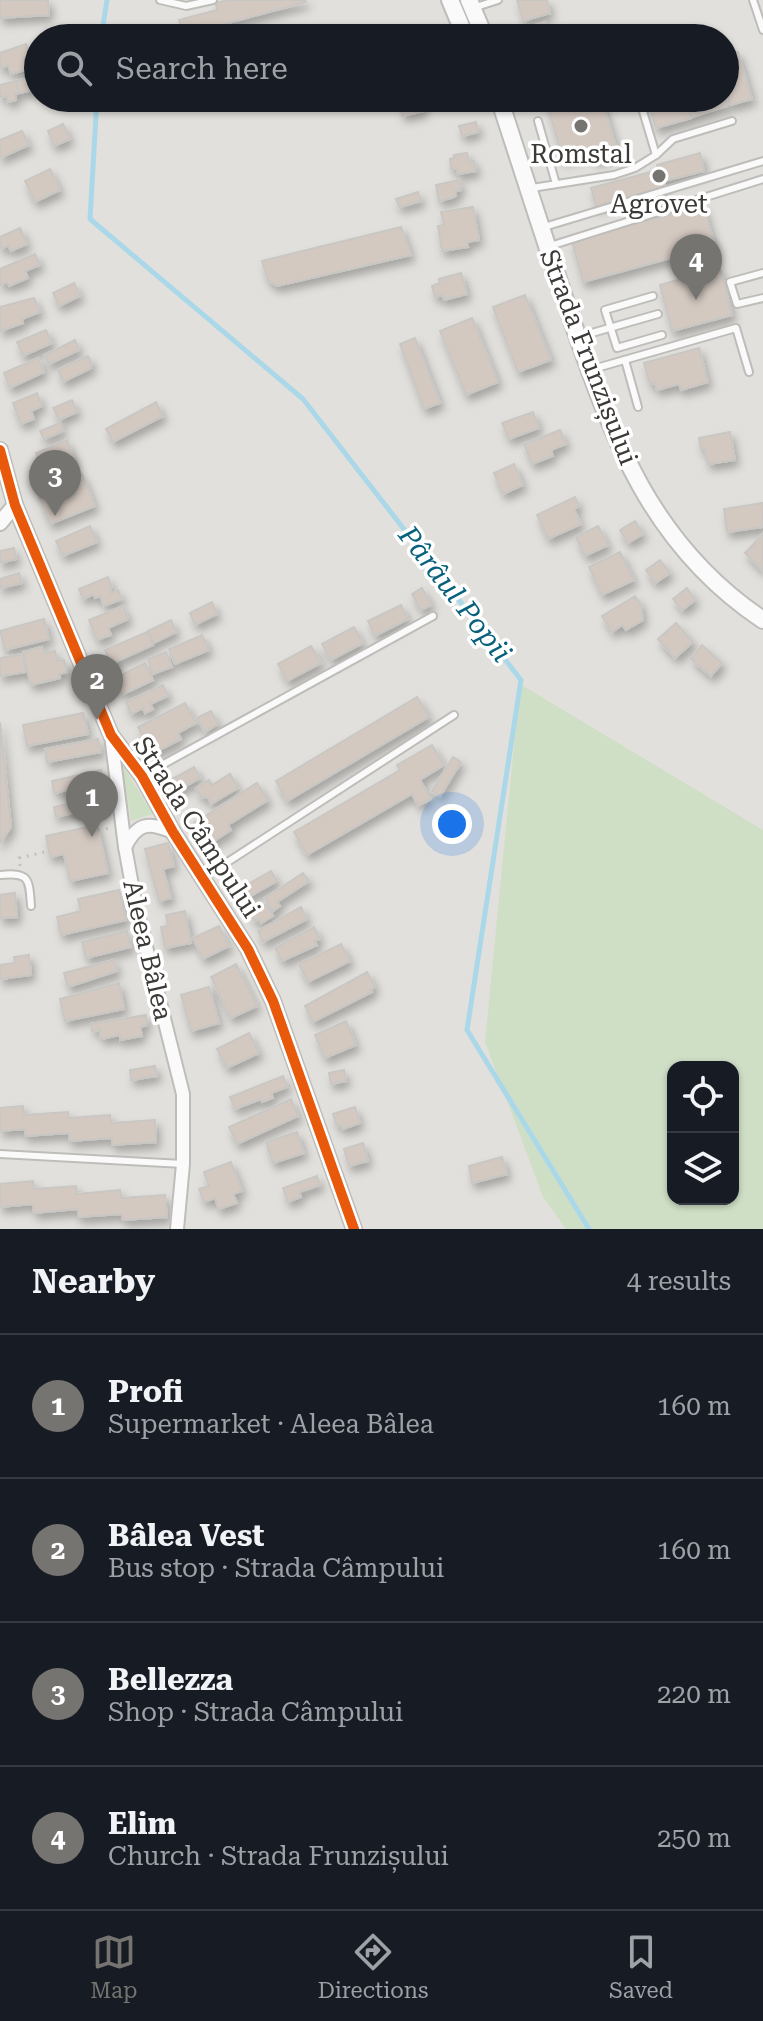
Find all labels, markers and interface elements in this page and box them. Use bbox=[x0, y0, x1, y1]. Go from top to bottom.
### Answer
search box bbox=[24, 24, 739, 112]
icon: search bbox=[52, 46, 96, 90]
text: Search here bbox=[116, 51, 288, 86]
marker: Romstal bbox=[572, 117, 590, 135]
place label: Romstal bbox=[530, 139, 632, 169]
marker: Agrovet bbox=[650, 167, 668, 185]
place label: Agrovet bbox=[610, 189, 708, 219]
pin: 4 bbox=[670, 234, 722, 300]
street label: Strada Frunzișului bbox=[532, 245, 644, 470]
pin: 3 bbox=[29, 450, 81, 516]
water label: Pârâul Popii bbox=[391, 519, 518, 669]
pin: 2 bbox=[71, 654, 123, 720]
street label: Strada Câmpului bbox=[127, 731, 267, 923]
pin: 1 bbox=[66, 771, 118, 837]
your location bbox=[432, 804, 472, 844]
street label: Aleea Bâlea bbox=[117, 877, 179, 1023]
map controls bbox=[667, 1061, 739, 1205]
button: locate bbox=[667, 1061, 739, 1133]
button: layers bbox=[667, 1133, 739, 1205]
text: Nearby bbox=[32, 1261, 155, 1301]
text: 4 results bbox=[627, 1266, 731, 1296]
text: Profi bbox=[108, 1374, 183, 1409]
text: 1 bbox=[51, 1391, 65, 1421]
text: 160 m bbox=[657, 1391, 731, 1421]
text: Supermarket · Aleea Bâlea bbox=[108, 1409, 434, 1439]
text: Bâlea Vest bbox=[108, 1518, 265, 1553]
text: 2 bbox=[51, 1535, 65, 1565]
text: 160 m bbox=[657, 1535, 731, 1565]
text: Bus stop · Strada Câmpului bbox=[108, 1553, 444, 1583]
text: Bellezza bbox=[108, 1662, 233, 1697]
text: 3 bbox=[51, 1679, 65, 1709]
text: 220 m bbox=[657, 1679, 731, 1709]
text: Shop · Strada Câmpului bbox=[108, 1697, 403, 1727]
text: Elim bbox=[108, 1806, 176, 1841]
text: 4 bbox=[51, 1823, 65, 1853]
text: 250 m bbox=[657, 1823, 731, 1853]
text: Church · Strada Frunzișului bbox=[108, 1841, 449, 1871]
tab: Map bbox=[90, 1930, 137, 2003]
tab: Directions bbox=[318, 1930, 428, 2003]
tab: Saved bbox=[609, 1930, 673, 2003]

